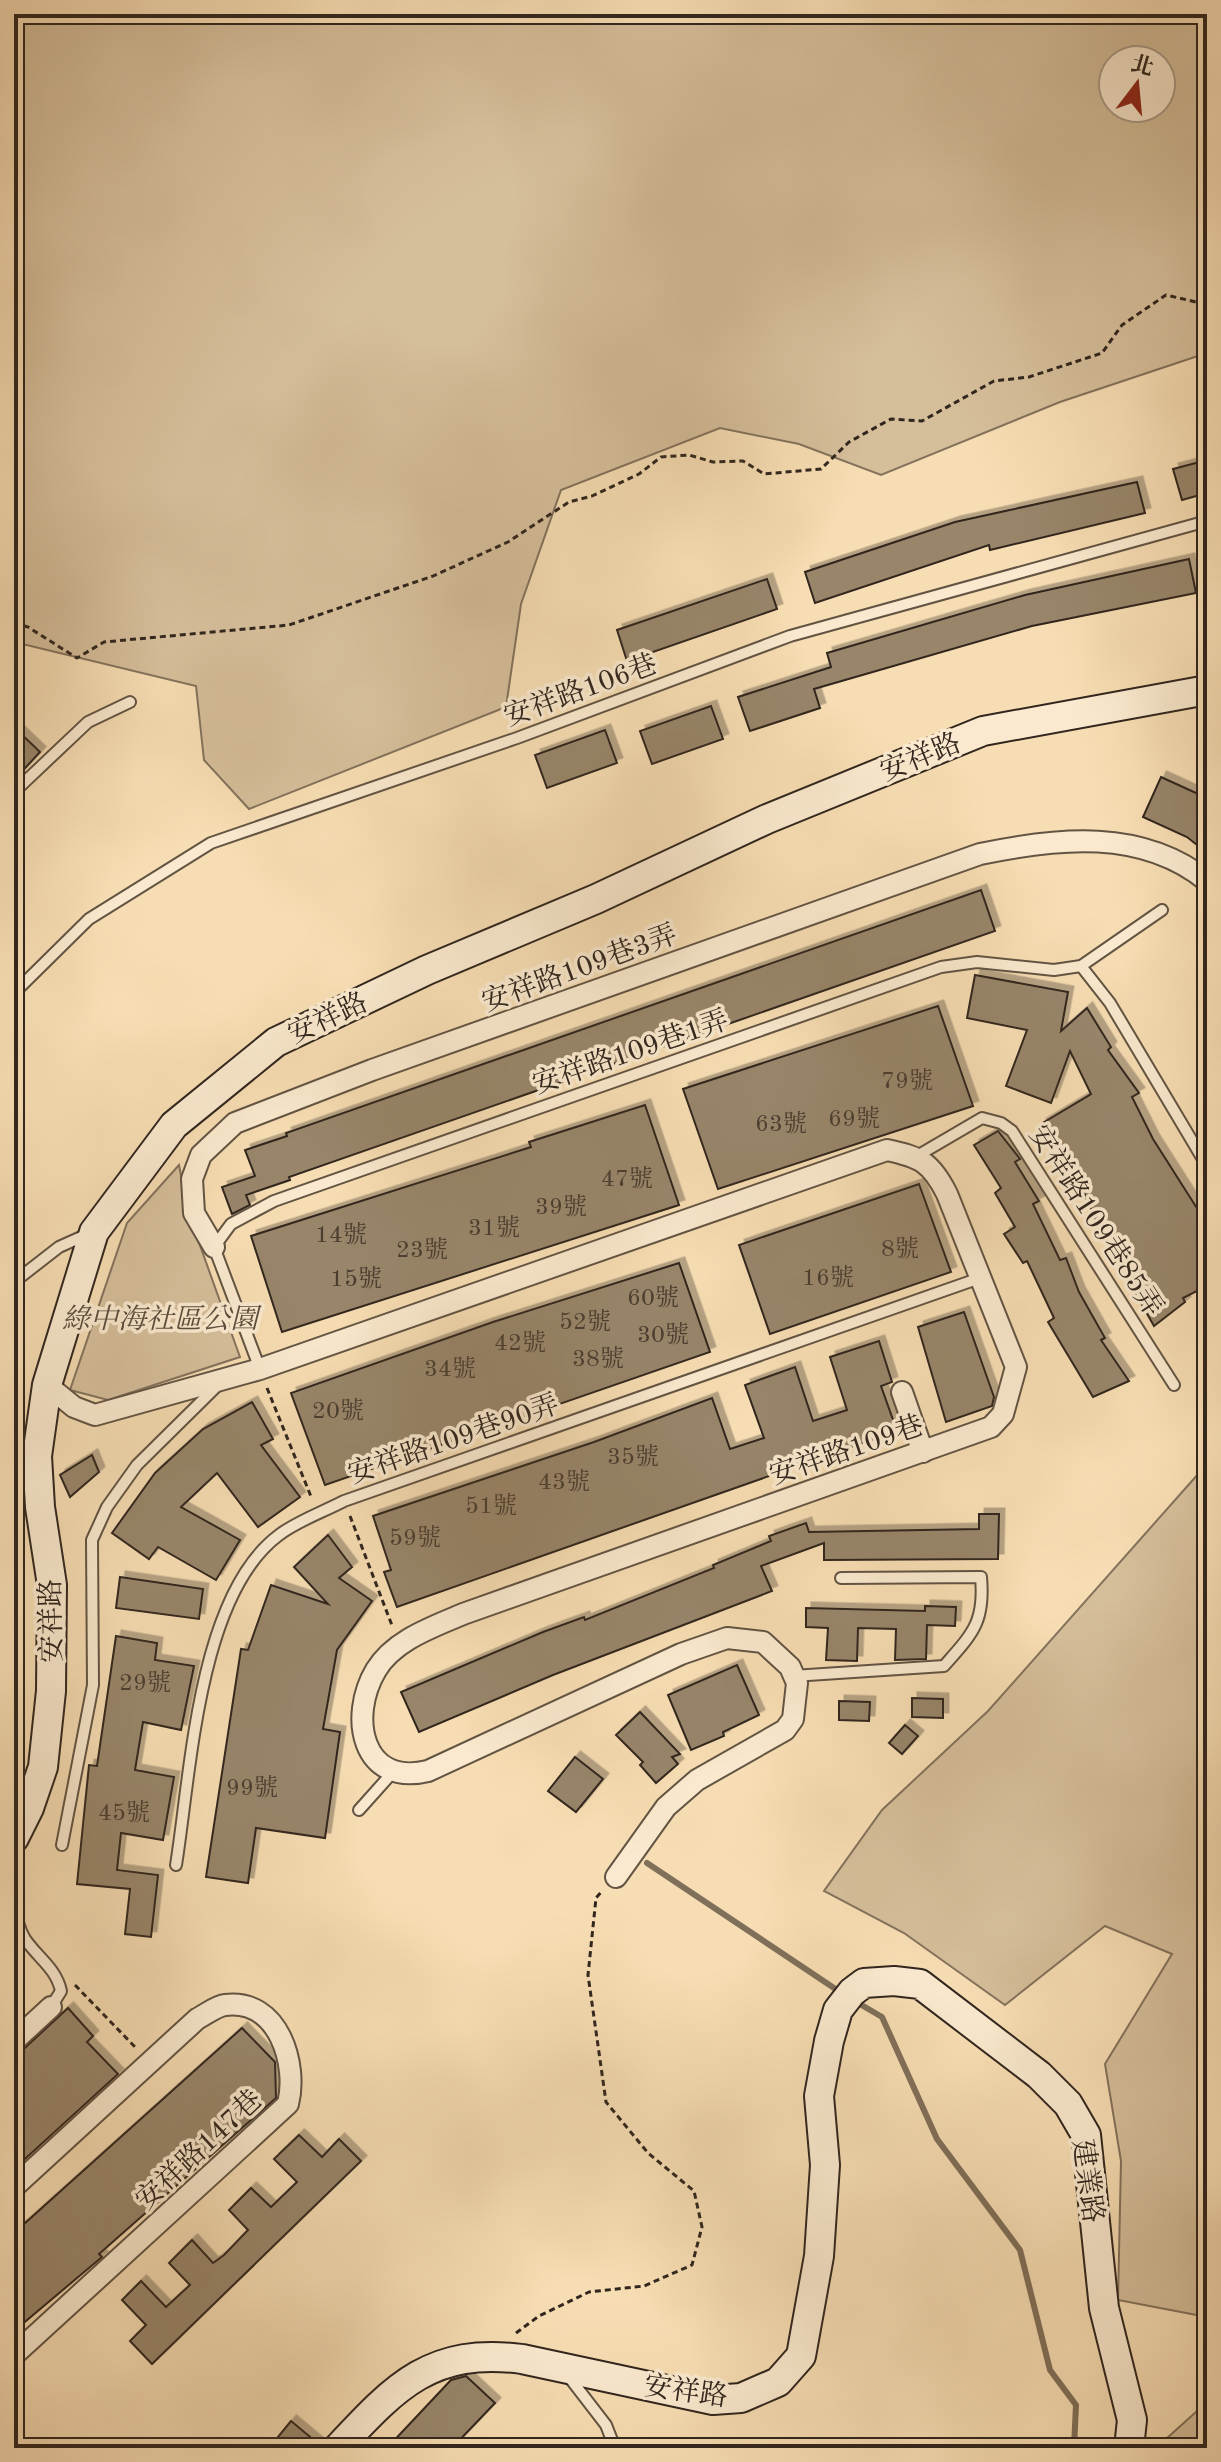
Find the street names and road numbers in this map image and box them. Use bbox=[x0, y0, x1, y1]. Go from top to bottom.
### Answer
street label: 安祥路106巷 bbox=[500, 648, 661, 732]
street label: 安祥路 bbox=[876, 727, 965, 787]
street label: 安祥路109巷3弄 bbox=[478, 919, 681, 1018]
street label: 安祥路 bbox=[283, 987, 372, 1050]
street label: 安祥路109巷1弄 bbox=[529, 1004, 732, 1100]
street label: 安祥路109巷85弄 bbox=[1023, 1120, 1169, 1322]
street label: 安祥路109巷90弄 bbox=[344, 1389, 563, 1490]
street label: 安祥路109巷 bbox=[765, 1410, 928, 1491]
street label: 安祥路 bbox=[35, 1579, 68, 1663]
street label: 安祥路147巷 bbox=[130, 2084, 268, 2216]
street label: 建業路 bbox=[1066, 2137, 1109, 2225]
street label: 安祥路 bbox=[642, 2370, 730, 2413]

